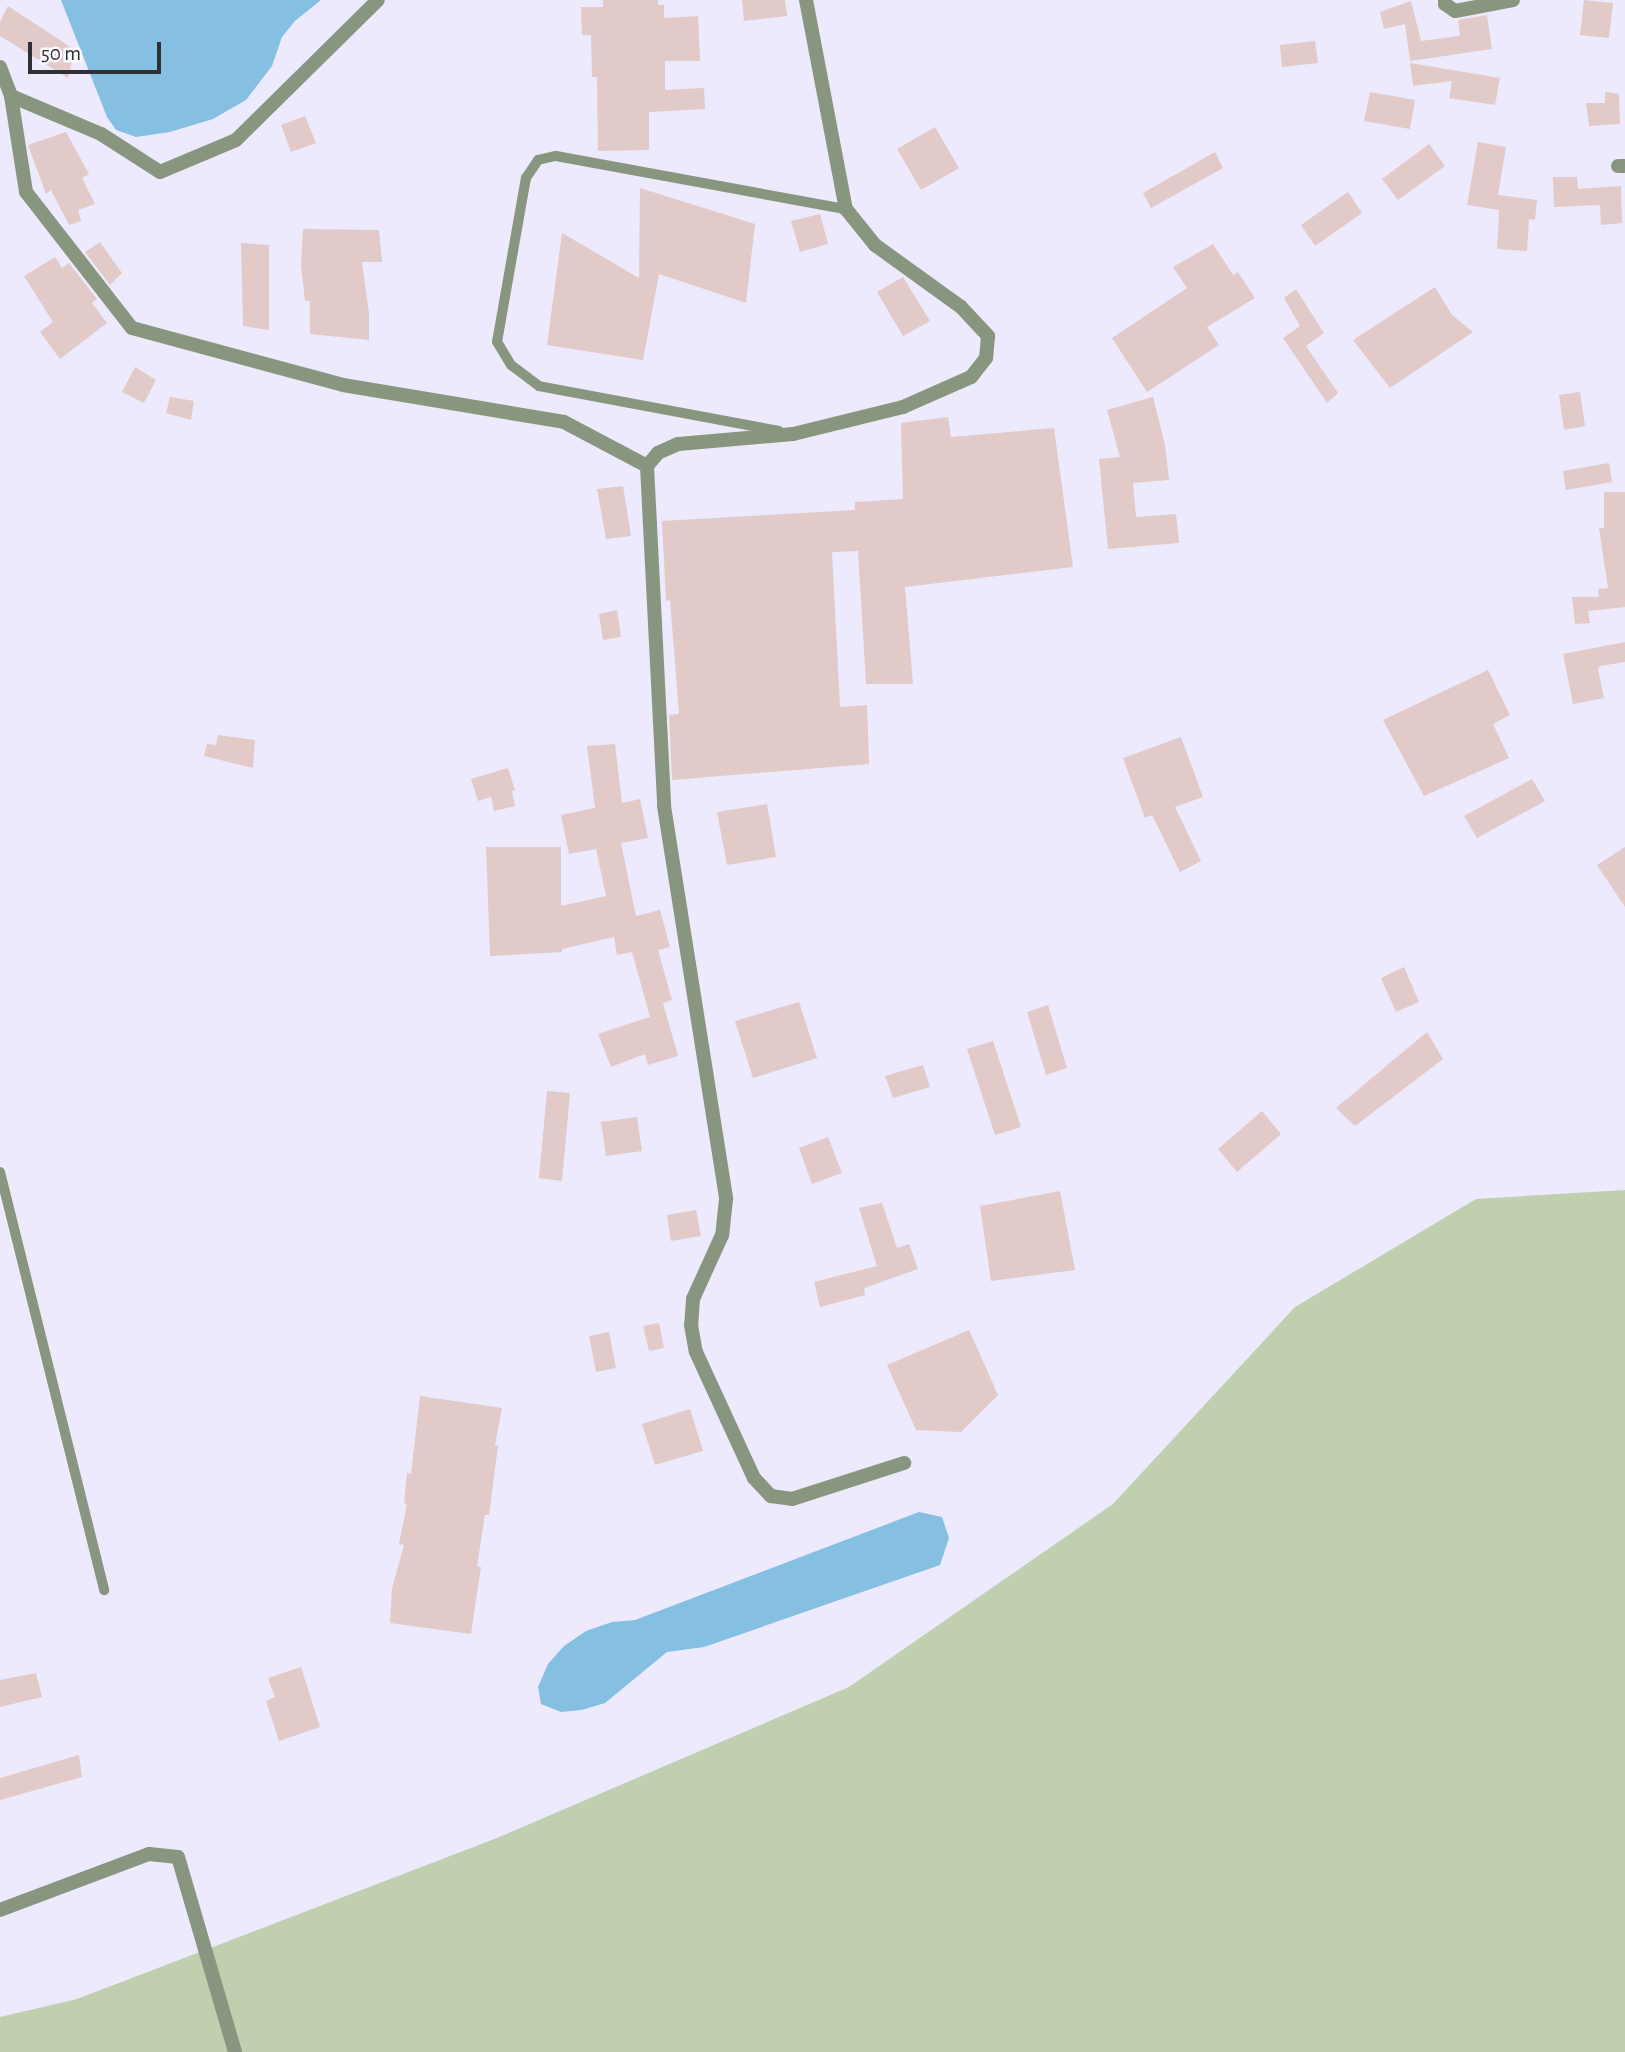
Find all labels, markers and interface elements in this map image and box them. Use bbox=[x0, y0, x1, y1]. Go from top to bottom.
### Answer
scale bar bbox=[32, 28, 164, 72]
text: 50 m bbox=[41, 43, 81, 64]

